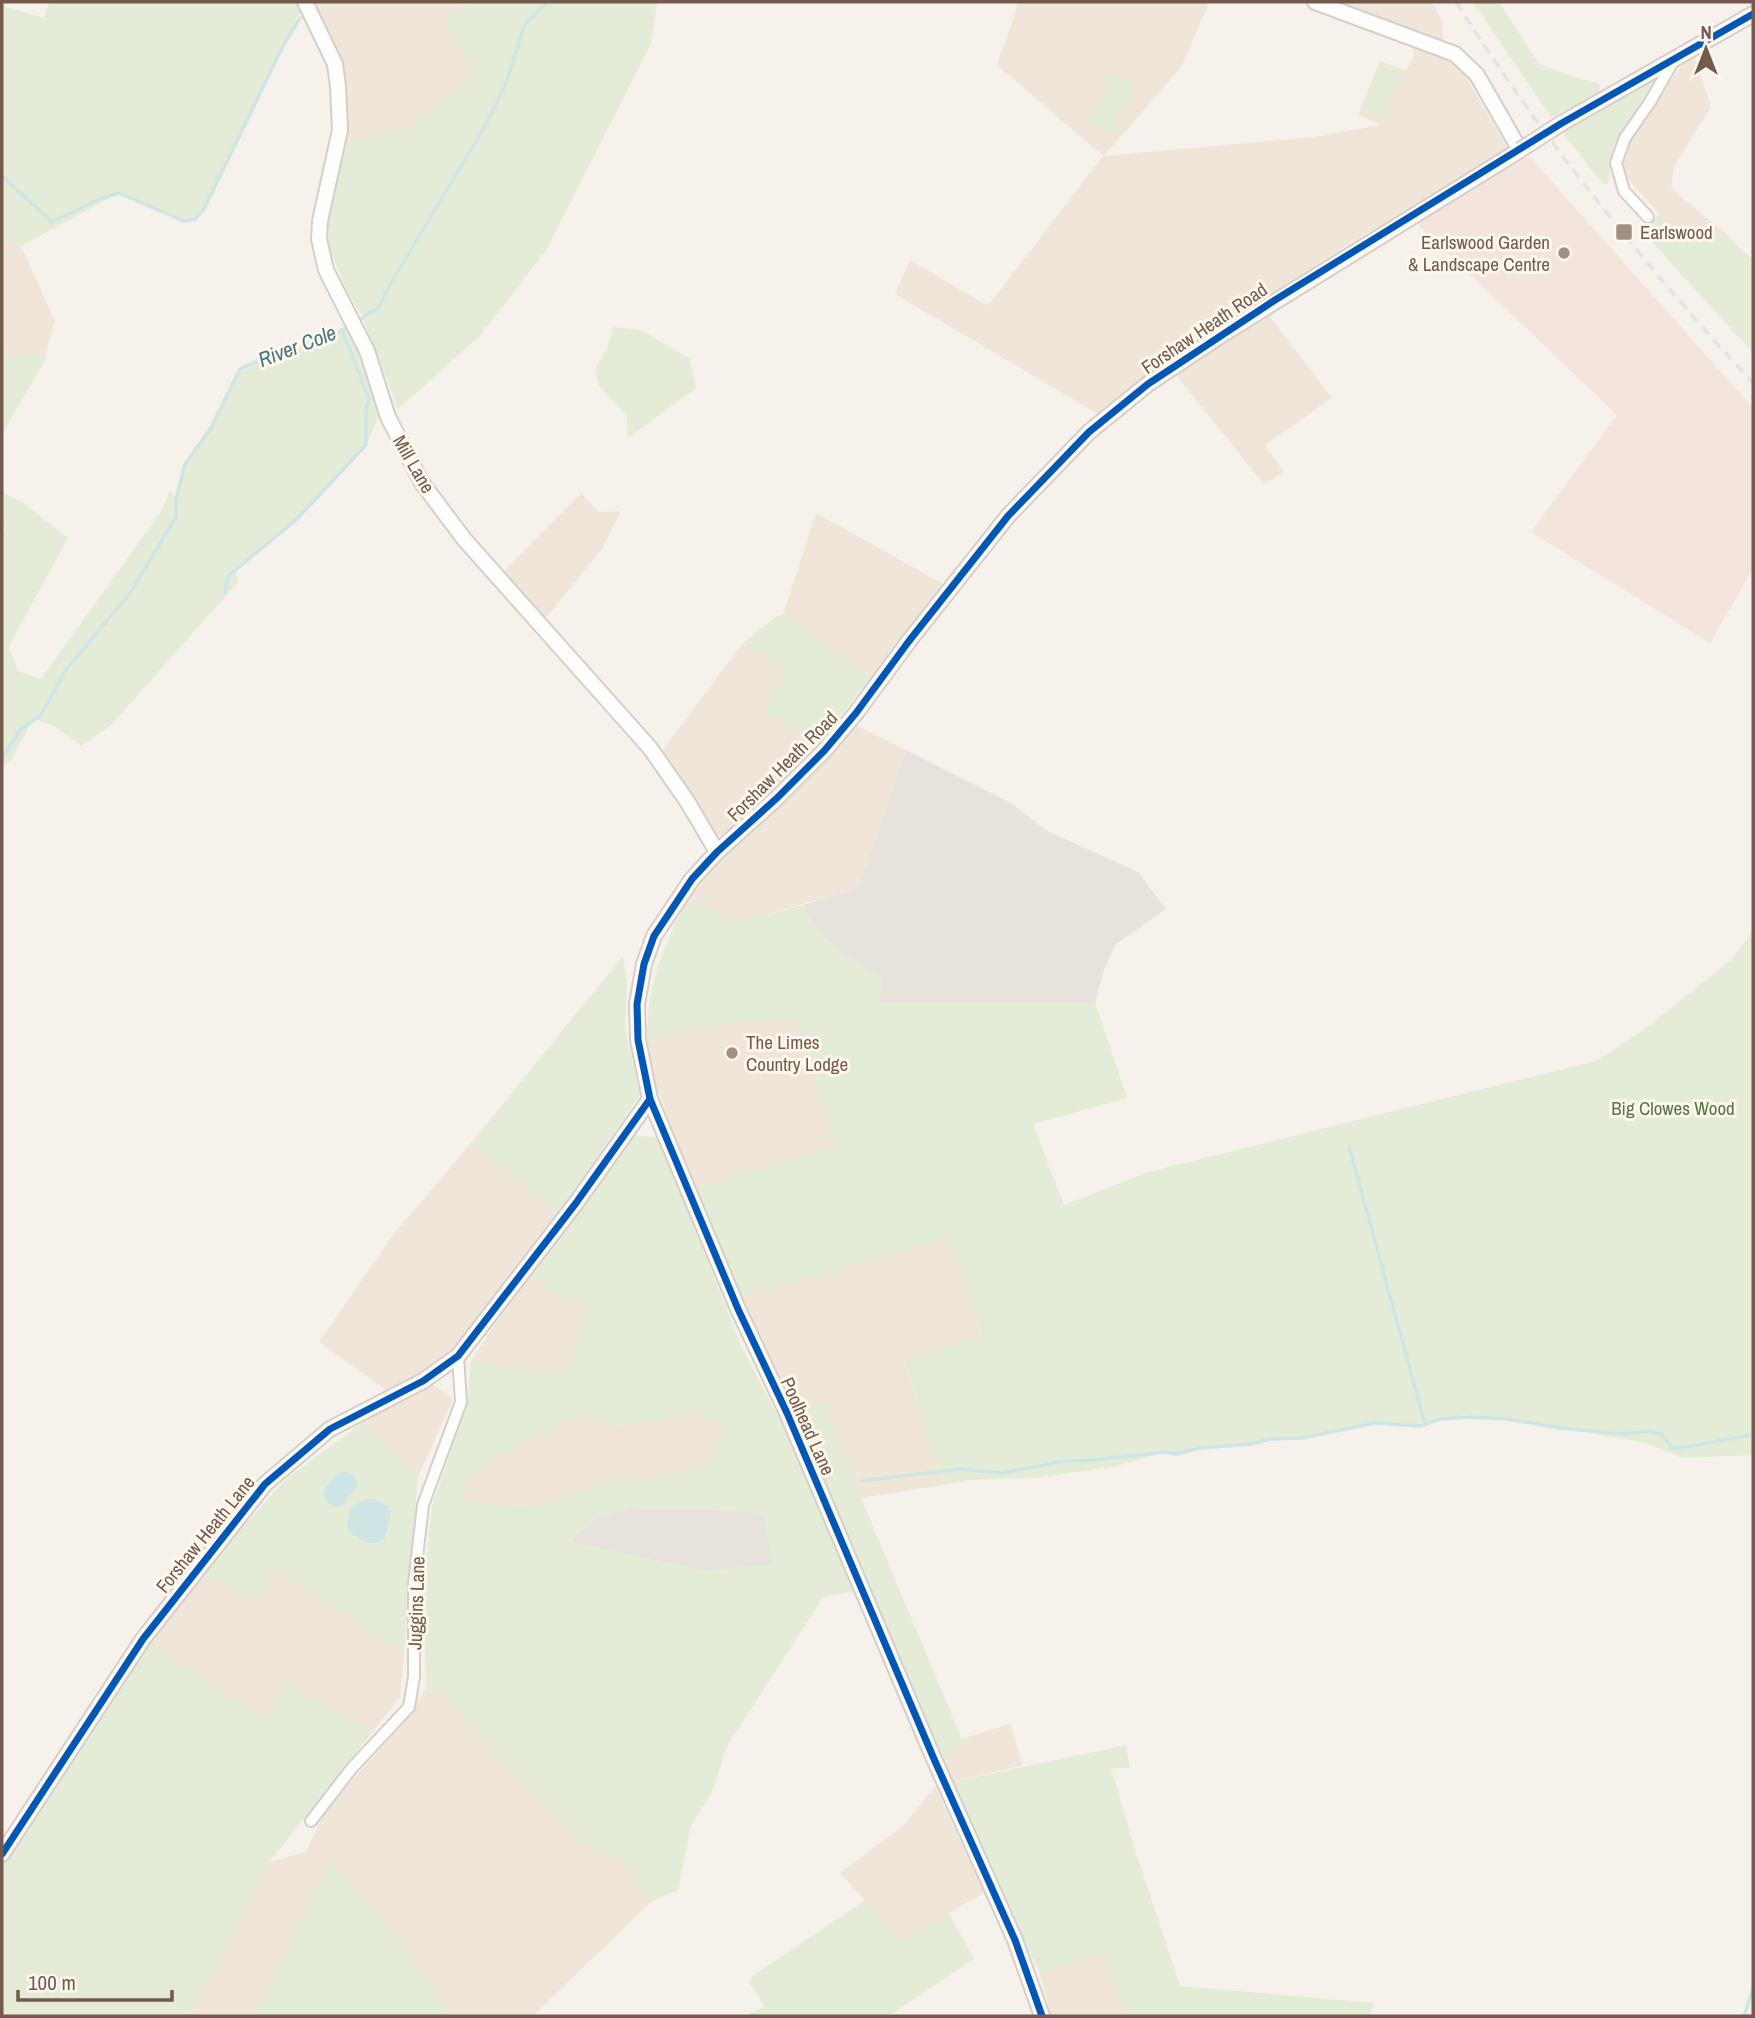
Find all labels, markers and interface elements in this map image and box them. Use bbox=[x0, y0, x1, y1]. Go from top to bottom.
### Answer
north arrow bbox=[1671, 14, 1741, 84]
text: N bbox=[1700, 19, 1712, 45]
place label: Earlswood bbox=[1640, 219, 1713, 245]
marker: Earlswood bbox=[1614, 222, 1634, 242]
place label: Earlswood Garden & Landscape Centre bbox=[1408, 229, 1550, 277]
marker: Earlswood Garden & Landscape Centre bbox=[1556, 245, 1572, 261]
street label: Forshaw Heath Road bbox=[1136, 276, 1272, 380]
water label: River Cole bbox=[254, 318, 340, 374]
street label: Mill Lane bbox=[387, 430, 441, 498]
street label: Forshaw Heath Road bbox=[721, 705, 843, 827]
place label: The Limes Country Lodge bbox=[746, 1029, 848, 1077]
marker: The Limes Country Lodge bbox=[724, 1045, 740, 1061]
park label: Big Clowes Wood bbox=[1611, 1095, 1735, 1121]
street label: Poolhead Lane bbox=[775, 1373, 841, 1479]
street label: Forshaw Heath Lane bbox=[150, 1470, 260, 1598]
street label: Juggins Lane bbox=[401, 1556, 431, 1650]
scale bar bbox=[18, 1958, 172, 2002]
text: 100 m bbox=[28, 1968, 76, 1997]

